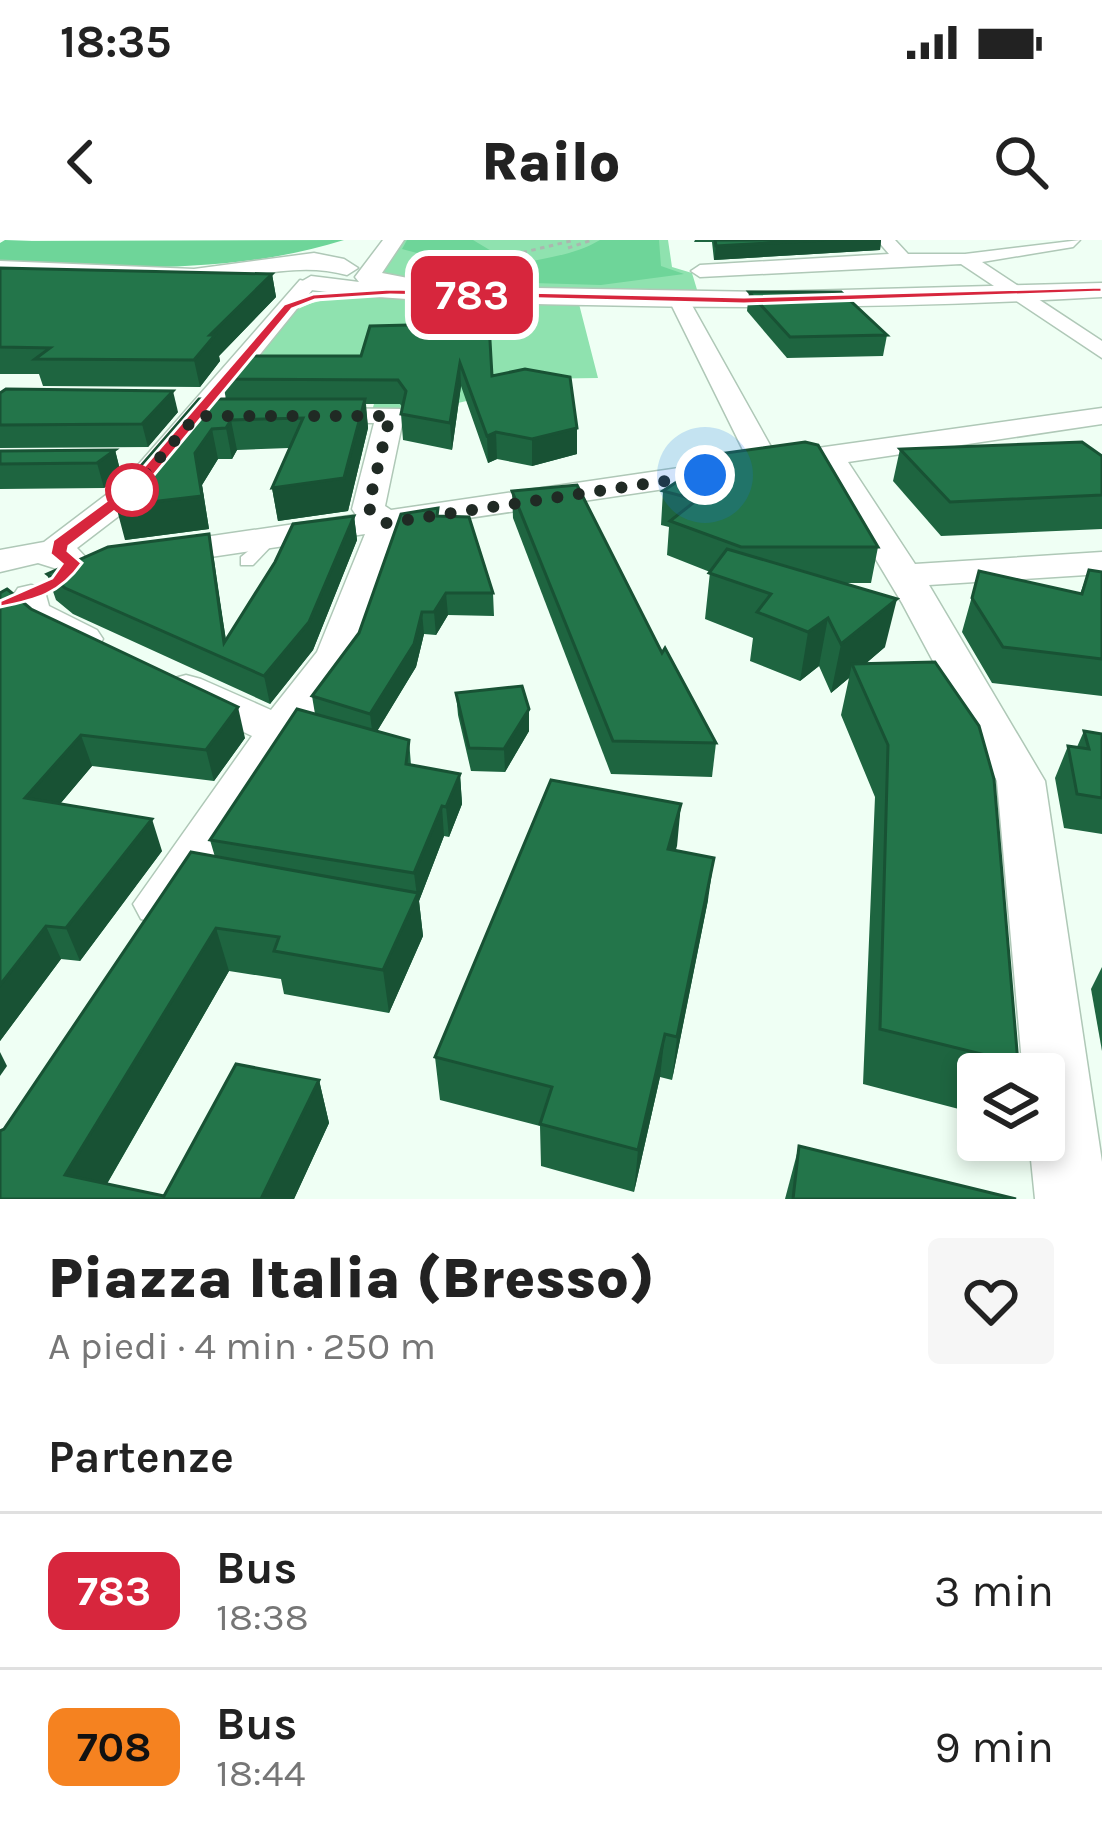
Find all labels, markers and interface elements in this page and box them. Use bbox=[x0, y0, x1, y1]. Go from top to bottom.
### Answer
text: 18:35 bbox=[60, 16, 171, 68]
icon: back bbox=[48, 129, 114, 195]
icon: search bbox=[988, 129, 1054, 195]
text: Railo bbox=[482, 130, 620, 194]
line badge: 783 bbox=[403, 256, 541, 334]
text: 783 bbox=[435, 270, 509, 320]
your location bbox=[675, 445, 735, 505]
unlabelled marker bbox=[107, 465, 157, 515]
map controls bbox=[957, 1053, 1065, 1161]
button: layers bbox=[957, 1053, 1065, 1161]
button: heart bbox=[928, 1238, 1054, 1364]
text: Piazza Italia (Bresso) bbox=[48, 1245, 655, 1311]
text: A piedi · 4 min · 250 m bbox=[48, 1323, 436, 1369]
text: Partenze bbox=[48, 1431, 234, 1483]
text: Bus bbox=[216, 1542, 297, 1594]
text: 3 min bbox=[934, 1565, 1054, 1617]
text: 783 bbox=[77, 1566, 151, 1616]
text: 18:38 bbox=[216, 1594, 309, 1640]
text: Bus bbox=[216, 1698, 297, 1750]
text: 9 min bbox=[935, 1721, 1054, 1773]
text: 708 bbox=[77, 1722, 151, 1772]
text: 18:44 bbox=[216, 1750, 305, 1796]

